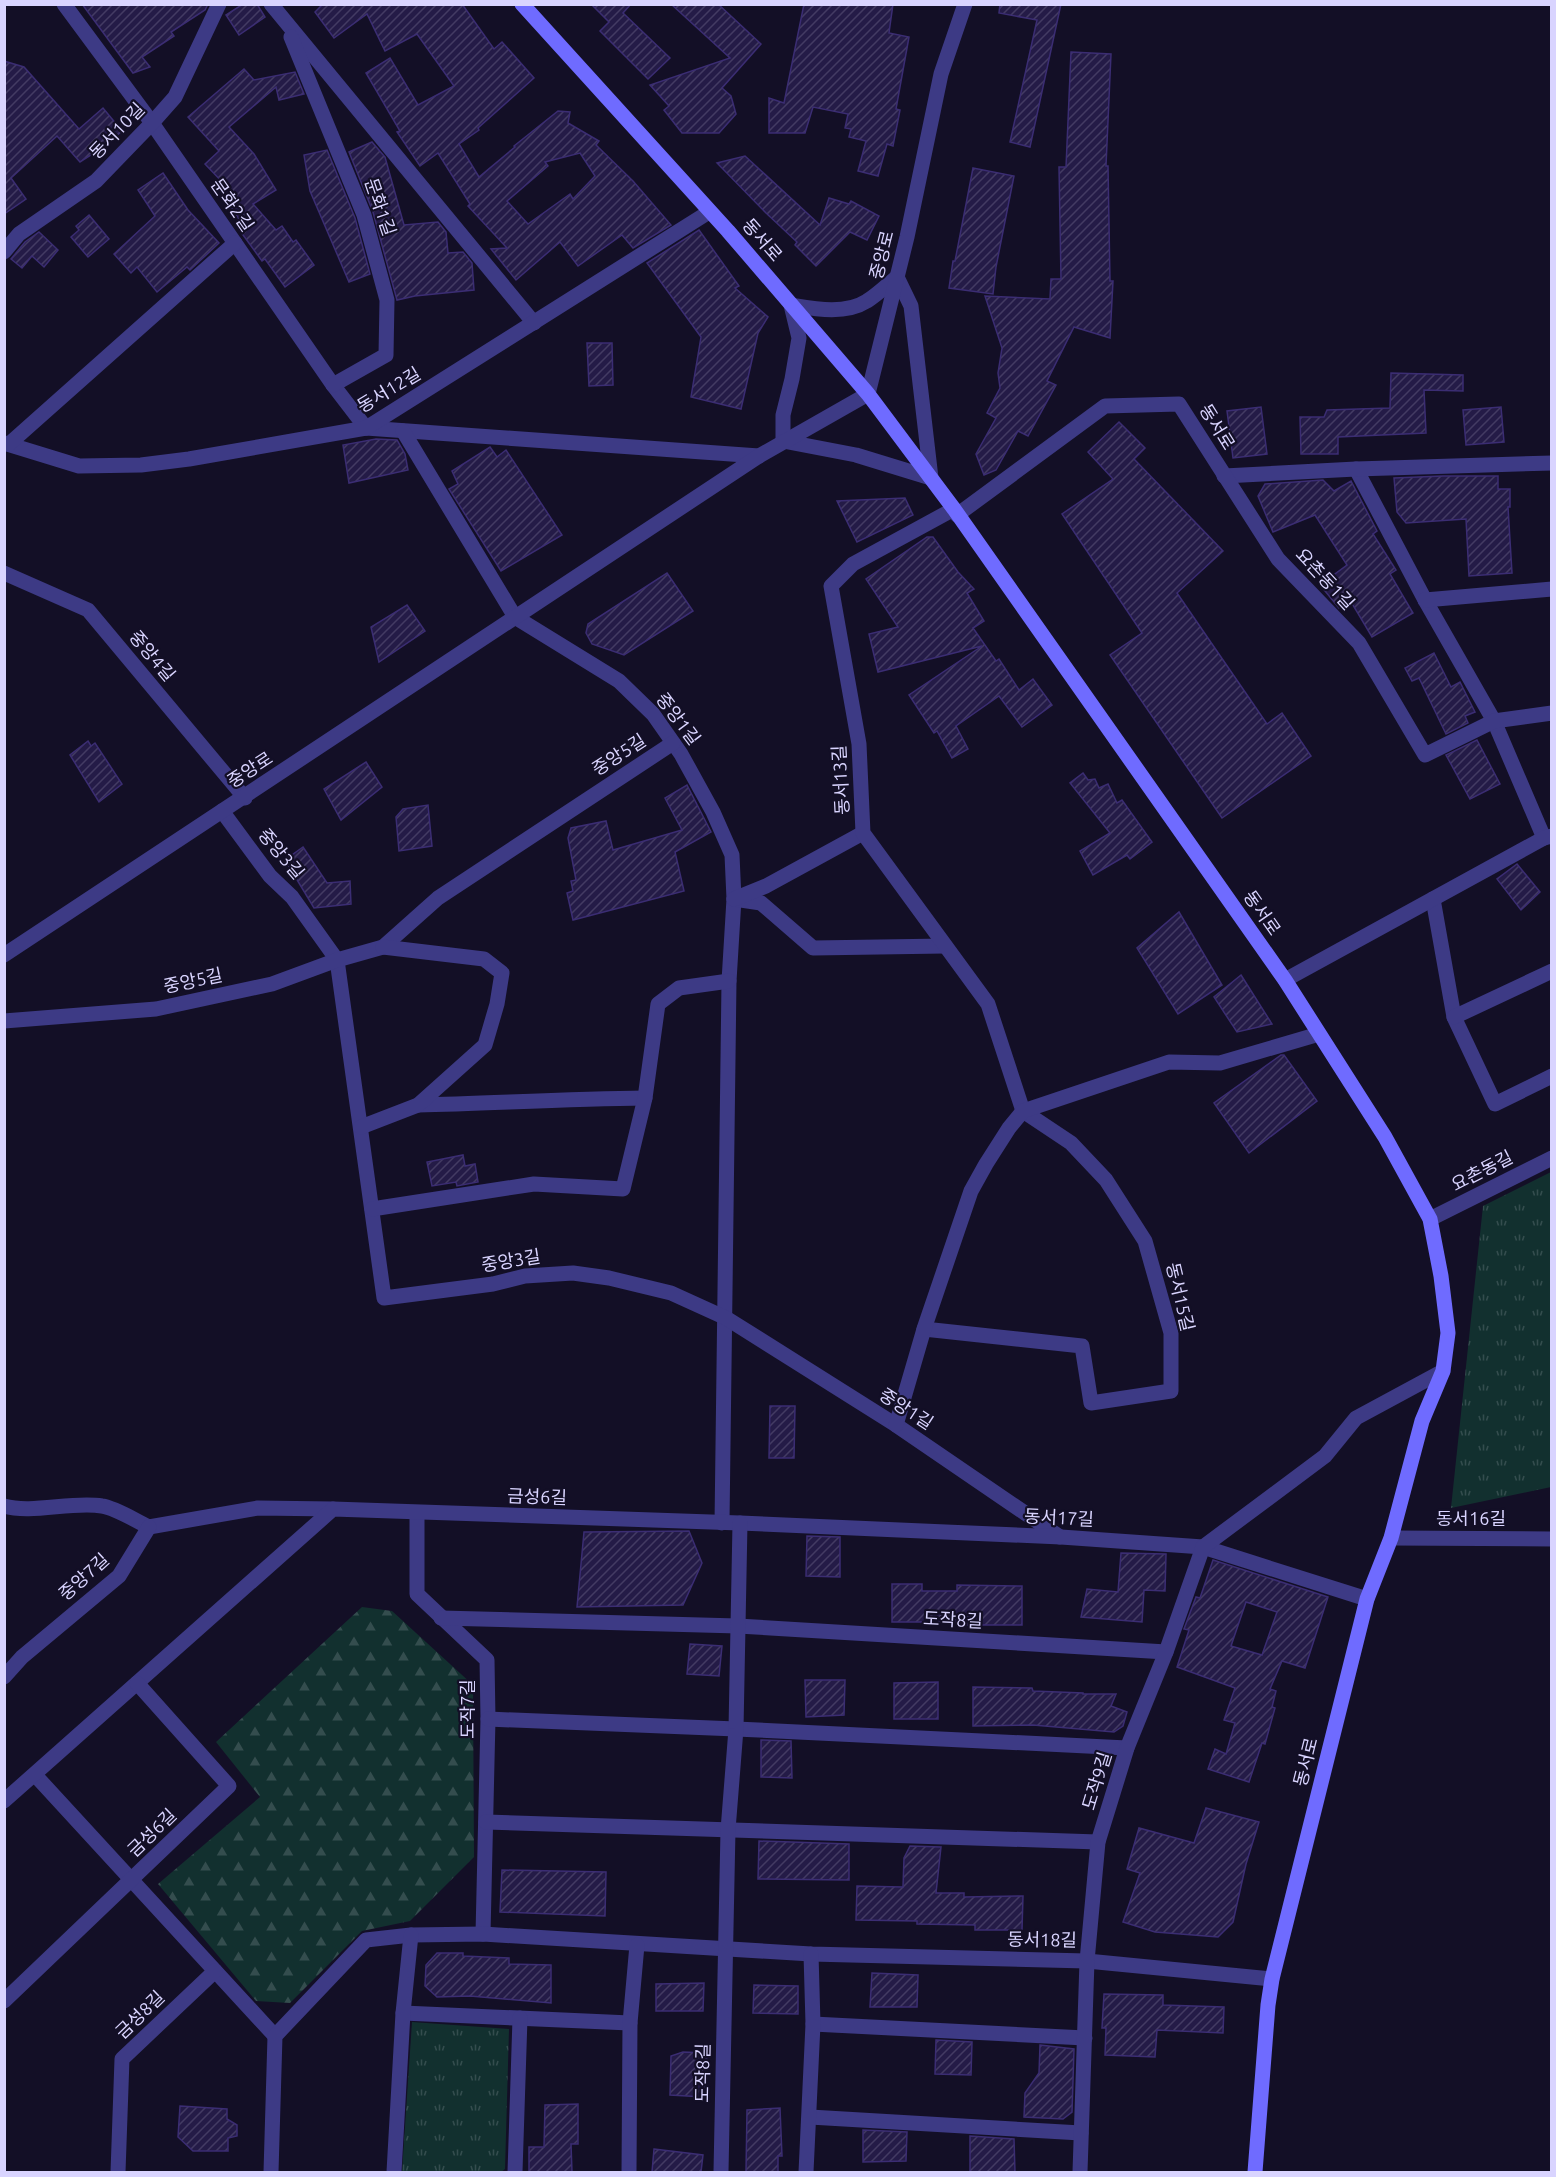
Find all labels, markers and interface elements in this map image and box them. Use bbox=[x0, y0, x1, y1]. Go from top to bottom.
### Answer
street label: 동서10길 bbox=[85, 98, 148, 162]
street label: 문화2길 bbox=[207, 174, 258, 235]
street label: 문화1길 bbox=[362, 175, 400, 238]
street label: 동서로 bbox=[739, 214, 787, 265]
street label: 중앙로 bbox=[865, 228, 897, 281]
street label: 동서12길 bbox=[353, 363, 424, 416]
street label: 동서로 bbox=[1196, 400, 1239, 453]
street label: 요촌동1길 bbox=[1292, 544, 1359, 613]
street label: 중앙4길 bbox=[126, 626, 180, 685]
street label: 중앙1길 bbox=[653, 688, 705, 748]
street label: 중앙5길 bbox=[588, 729, 649, 779]
street label: 동서13길 bbox=[828, 745, 852, 816]
street label: 중앙로 bbox=[223, 747, 276, 791]
street label: 중앙3길 bbox=[255, 824, 309, 883]
street label: 동서로 bbox=[1240, 886, 1285, 939]
street label: 중앙5길 bbox=[161, 964, 224, 996]
street label: 요촌동길 bbox=[1447, 1146, 1516, 1194]
street label: 중앙3길 bbox=[480, 1245, 542, 1275]
street label: 동서15길 bbox=[1163, 1260, 1199, 1333]
street label: 중앙1길 bbox=[876, 1383, 937, 1433]
street label: 금성6길 bbox=[507, 1485, 567, 1507]
street label: 동서17길 bbox=[1024, 1505, 1095, 1529]
street label: 동서16길 bbox=[1436, 1508, 1506, 1528]
street label: 중앙7길 bbox=[54, 1549, 112, 1604]
street label: 도작8길 bbox=[923, 1607, 983, 1631]
street label: 도작7길 bbox=[457, 1679, 477, 1739]
street label: 동서로 bbox=[1289, 1735, 1321, 1788]
street label: 도작9길 bbox=[1078, 1749, 1114, 1812]
street label: 금성6길 bbox=[123, 1804, 180, 1860]
street label: 동서18길 bbox=[1007, 1928, 1077, 1950]
street label: 금성8길 bbox=[111, 1986, 168, 2042]
street label: 도작8길 bbox=[691, 2043, 713, 2103]

